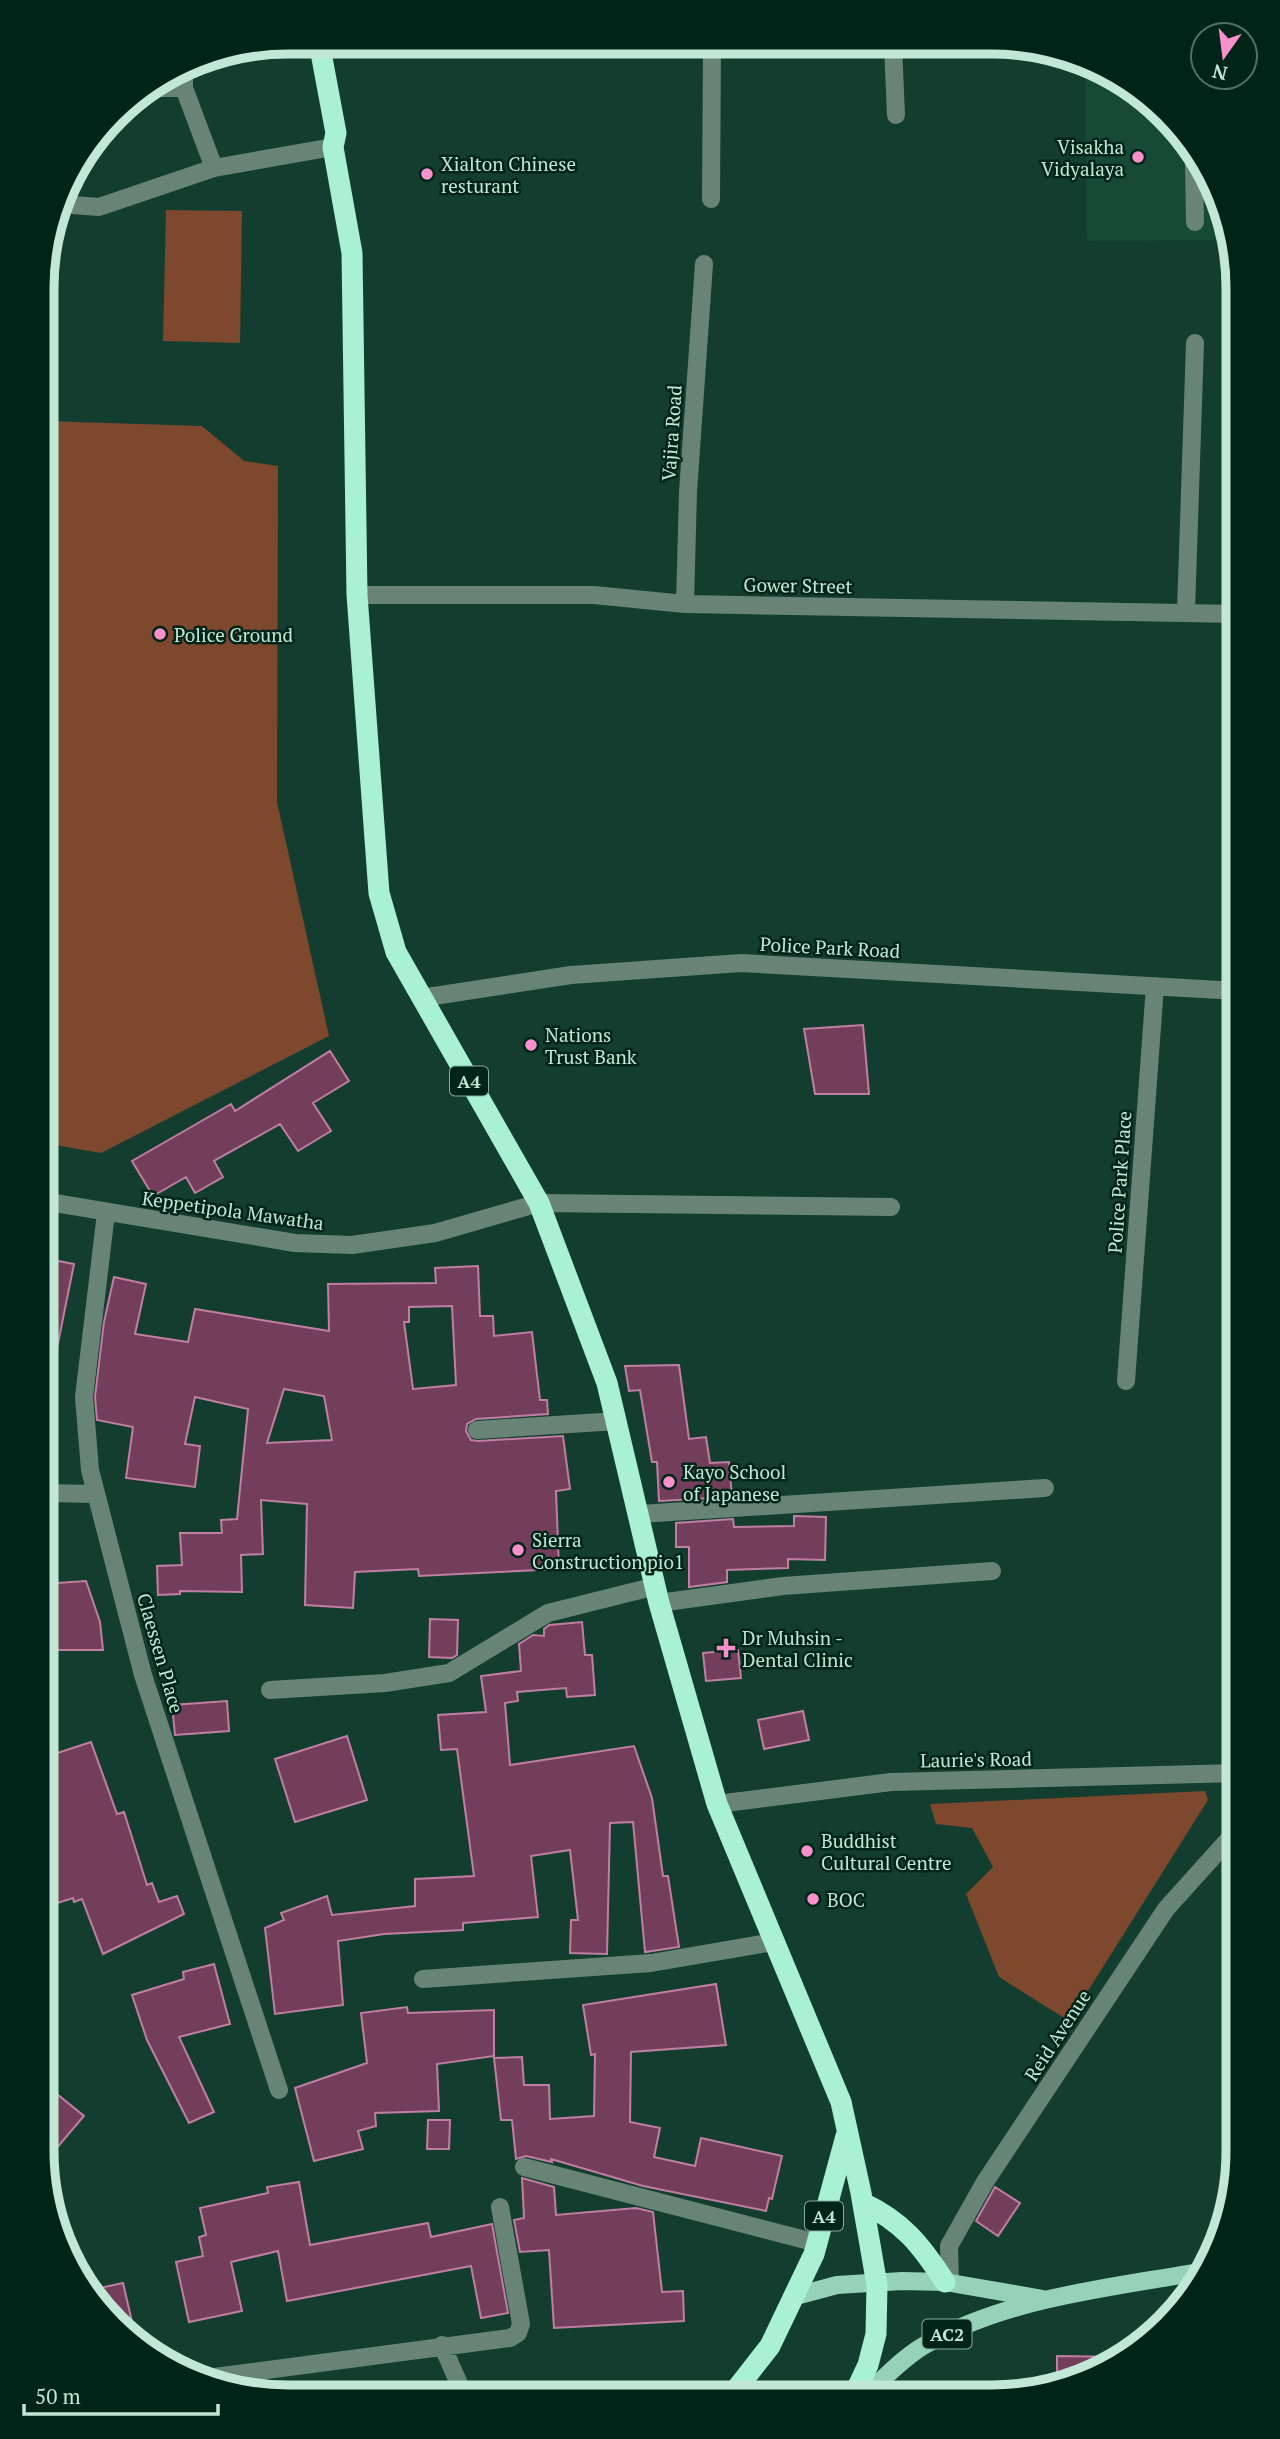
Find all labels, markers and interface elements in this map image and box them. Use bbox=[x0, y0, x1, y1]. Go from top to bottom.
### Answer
north arrow bbox=[1189, 21, 1259, 91]
text: N bbox=[1209, 59, 1230, 87]
place label: Visakha Vidyalaya bbox=[1041, 134, 1124, 181]
marker: Visakha Vidyalaya bbox=[1130, 149, 1146, 165]
place label: Xialton Chinese resturant bbox=[441, 151, 576, 198]
marker: Xialton Chinese resturant bbox=[419, 166, 435, 182]
street label: Vajira Road bbox=[655, 384, 687, 482]
street label: Gower Street bbox=[743, 572, 853, 598]
place label: Police Ground bbox=[174, 622, 293, 647]
marker: Police Ground bbox=[152, 626, 168, 642]
street label: Police Park Road bbox=[759, 931, 901, 963]
place label: Nations Trust Bank bbox=[545, 1022, 637, 1069]
marker: Nations Trust Bank bbox=[523, 1037, 539, 1053]
road number: A4 bbox=[450, 1066, 488, 1096]
street label: Police Park Place bbox=[1102, 1110, 1136, 1254]
street label: Keppetipola Mawatha bbox=[141, 1185, 326, 1235]
place label: Kayo School of Japanese bbox=[683, 1459, 786, 1506]
marker: Kayo School of Japanese bbox=[661, 1474, 677, 1490]
place label: Sierra Construction pio1 bbox=[532, 1527, 684, 1574]
marker: Sierra Construction pio1 bbox=[510, 1542, 526, 1558]
street label: Claessen Place bbox=[132, 1590, 190, 1716]
place label: Dr Muhsin - Dental Clinic bbox=[742, 1625, 853, 1672]
marker: Dr Muhsin - Dental Clinic bbox=[716, 1638, 736, 1658]
street label: Laurie's Road bbox=[920, 1746, 1032, 1772]
place label: Buddhist Cultural Centre bbox=[821, 1828, 952, 1875]
marker: Buddhist Cultural Centre bbox=[799, 1843, 815, 1859]
place label: BOC bbox=[827, 1887, 865, 1912]
marker: BOC bbox=[805, 1891, 821, 1907]
street label: Reid Avenue bbox=[1018, 1985, 1096, 2085]
road number: A4 bbox=[805, 2202, 843, 2230]
road number: AC2 bbox=[922, 2320, 972, 2348]
scale bar bbox=[24, 2372, 219, 2416]
text: 50 m bbox=[35, 2382, 81, 2410]

